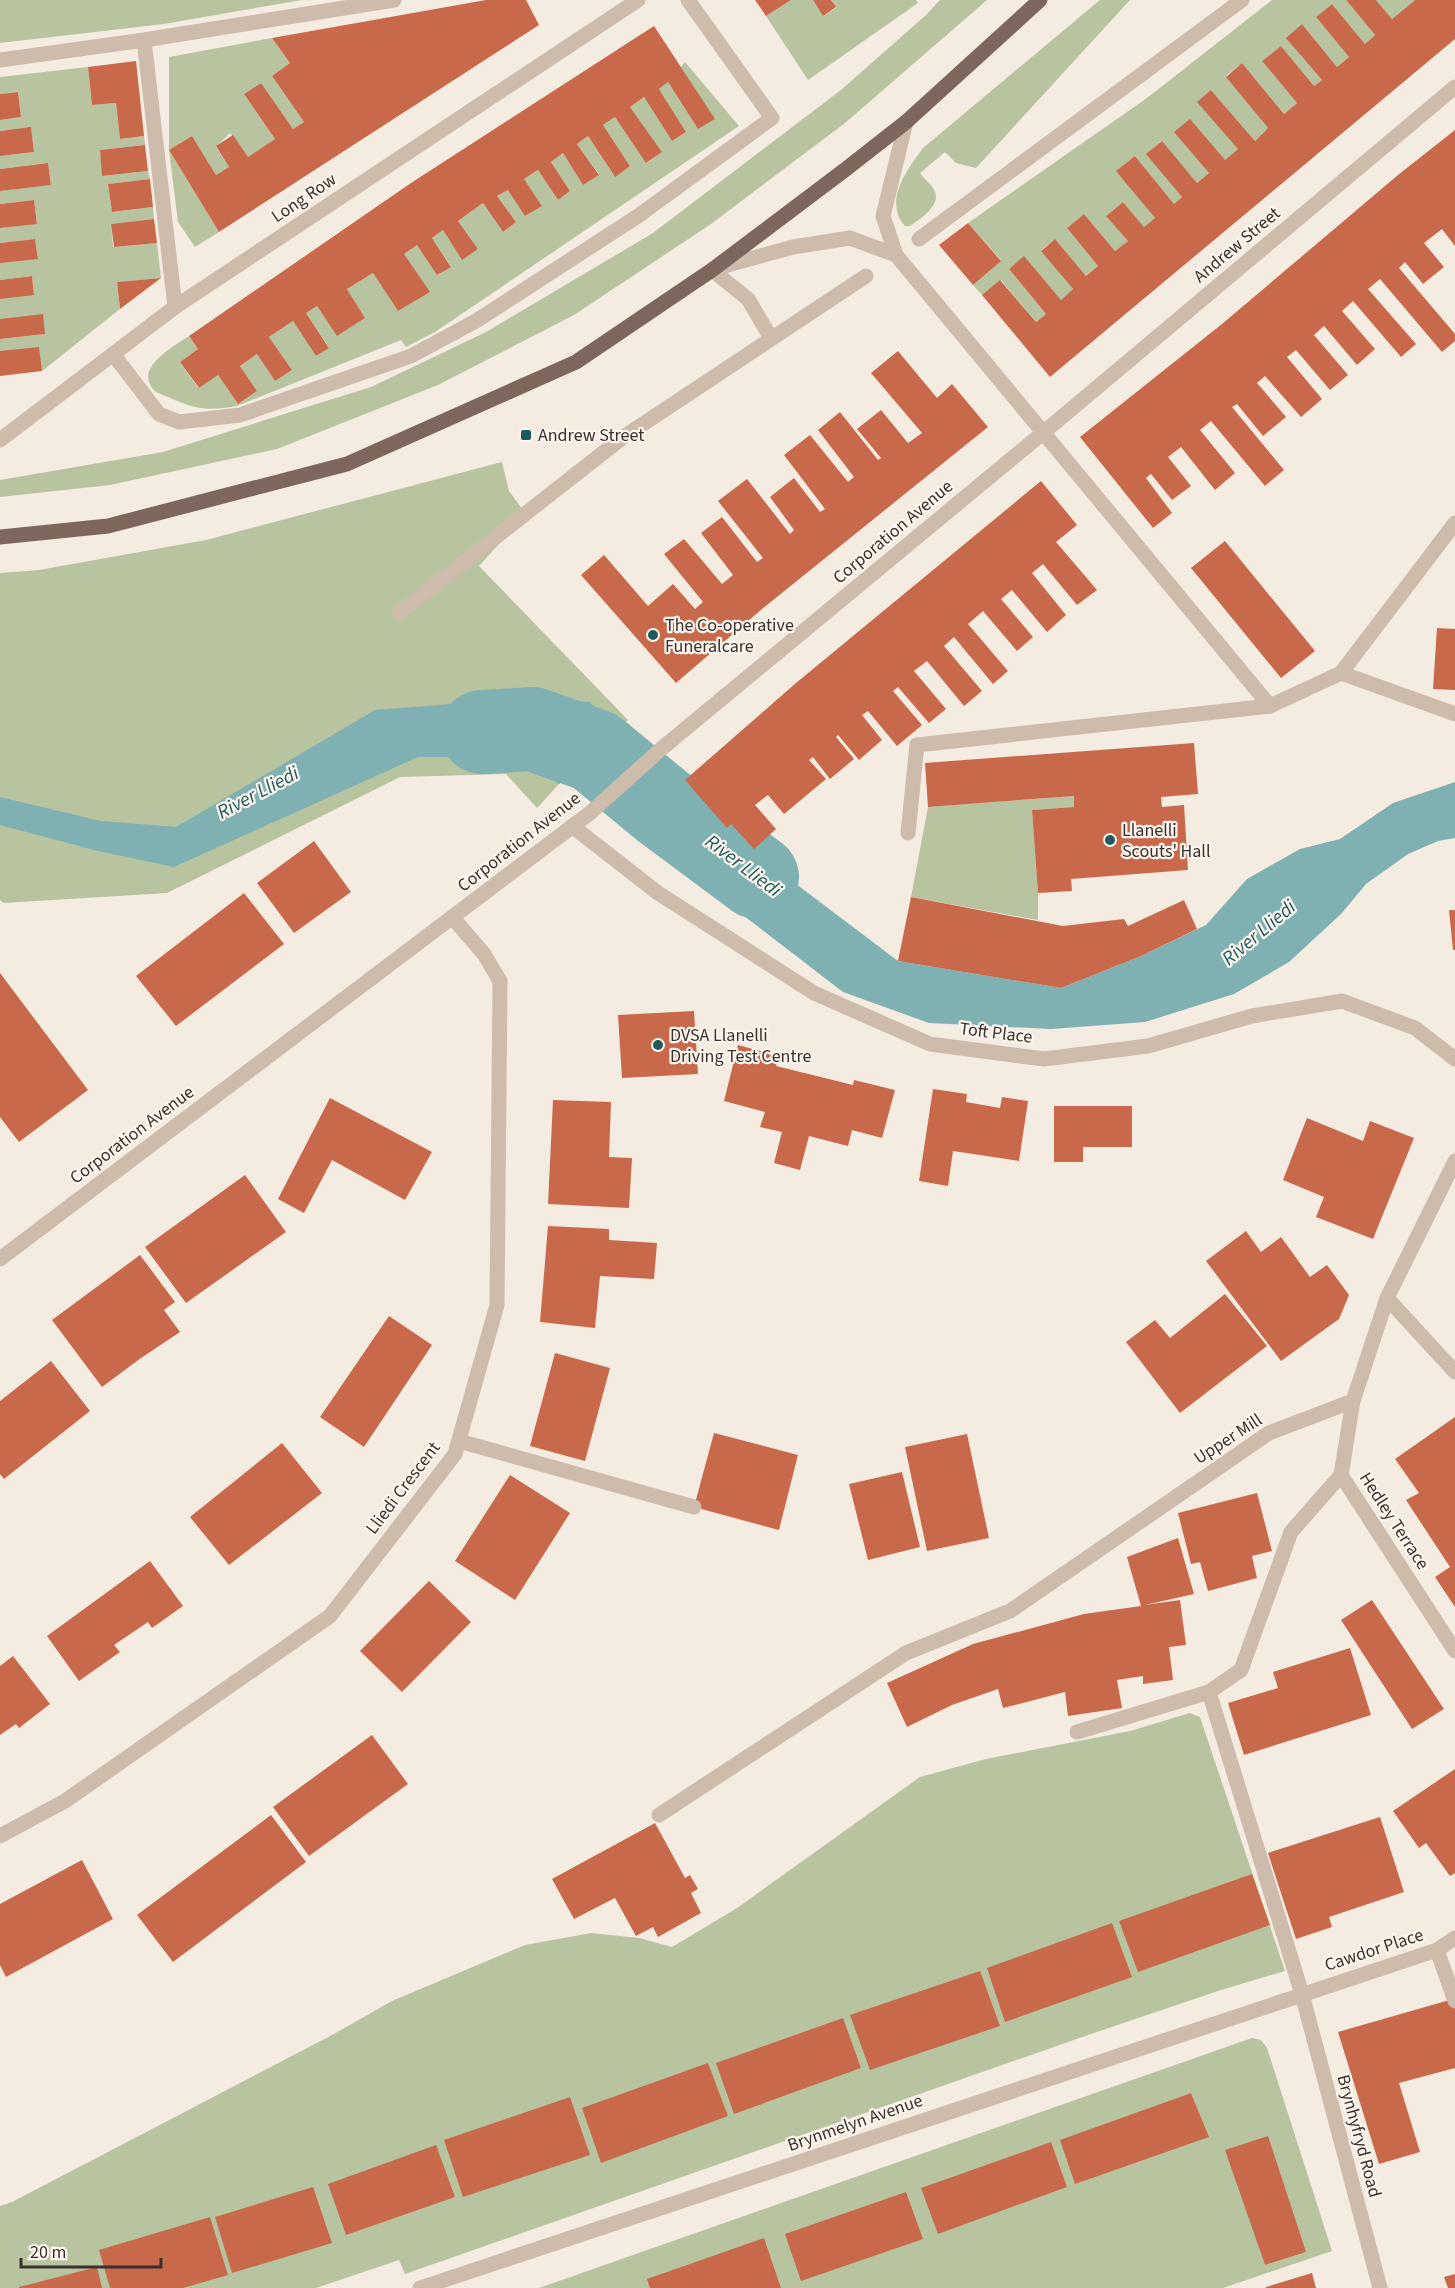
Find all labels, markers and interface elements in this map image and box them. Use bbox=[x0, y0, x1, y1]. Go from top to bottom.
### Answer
street label: Long Row bbox=[267, 167, 342, 229]
street label: Andrew Street bbox=[1188, 201, 1286, 289]
place label: Andrew Street bbox=[538, 423, 644, 448]
marker: Andrew Street bbox=[519, 428, 533, 442]
street label: Corporation Avenue bbox=[828, 474, 958, 590]
place label: The Co-operative Funeralcare bbox=[665, 613, 794, 659]
marker: The Co-operative Funeralcare bbox=[646, 628, 660, 642]
water label: River Lliedi bbox=[212, 760, 304, 826]
street label: Corporation Avenue bbox=[452, 786, 586, 898]
place label: Llanelli Scouts' Hall bbox=[1122, 818, 1211, 864]
water label: River Lliedi bbox=[699, 828, 787, 904]
marker: Llanelli Scouts' Hall bbox=[1103, 833, 1117, 847]
water label: River Lliedi bbox=[1216, 893, 1302, 972]
street label: Toft Place bbox=[958, 1016, 1034, 1050]
place label: DVSA Llanelli Driving Test Centre bbox=[670, 1023, 812, 1069]
marker: DVSA Llanelli Driving Test Centre bbox=[651, 1038, 665, 1052]
street label: Corporation Avenue bbox=[65, 1080, 199, 1190]
street label: Upper Mill bbox=[1189, 1408, 1267, 1470]
street label: Lliedi Crescent bbox=[360, 1436, 446, 1540]
street label: Hedley Terrace bbox=[1353, 1467, 1435, 1575]
street label: Cawdor Place bbox=[1321, 1922, 1427, 1978]
street label: Brynhyfryd Road bbox=[1331, 2072, 1387, 2200]
street label: Brynmelyn Avenue bbox=[784, 2088, 926, 2158]
scale bar bbox=[21, 2231, 160, 2269]
text: 20 m bbox=[30, 2240, 66, 2265]

